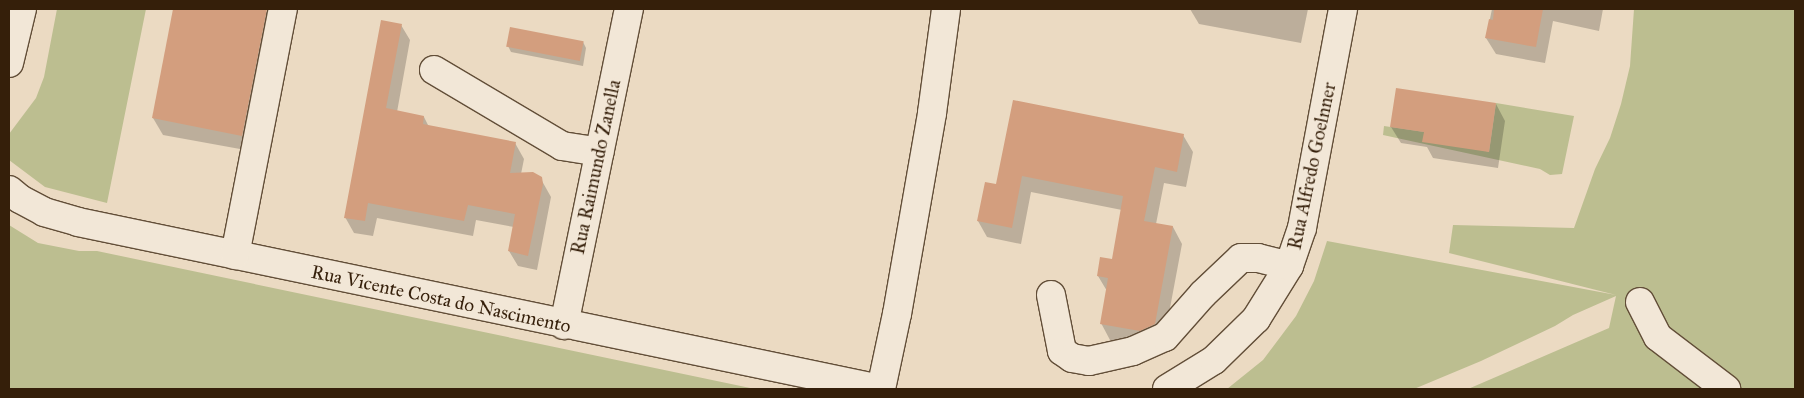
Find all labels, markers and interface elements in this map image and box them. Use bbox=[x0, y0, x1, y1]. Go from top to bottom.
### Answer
street label: Rua Raimundo Zanella bbox=[566, 78, 626, 256]
street label: Rua Alfredo Goelnner bbox=[1283, 80, 1341, 252]
street label: Rua Vicente Costa do Nascimento bbox=[309, 260, 573, 338]

